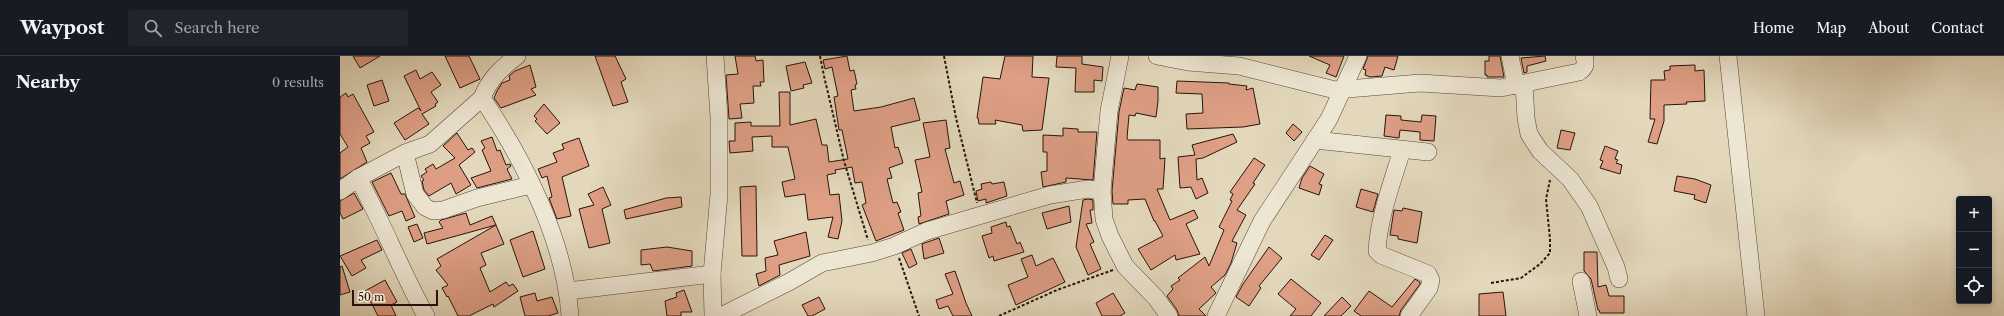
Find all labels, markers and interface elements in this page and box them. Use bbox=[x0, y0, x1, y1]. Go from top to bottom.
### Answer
search box bbox=[128, 10, 408, 46]
text: Waypost bbox=[20, 16, 104, 39]
icon: search bbox=[142, 17, 164, 39]
text: Search here bbox=[174, 18, 259, 37]
text: Home bbox=[1753, 19, 1794, 37]
text: Map bbox=[1816, 19, 1846, 37]
text: About bbox=[1868, 19, 1909, 37]
text: Contact bbox=[1931, 19, 1984, 37]
text: Nearby bbox=[16, 72, 80, 92]
text: 0 results bbox=[272, 74, 324, 90]
map controls bbox=[1956, 196, 1992, 304]
button: + bbox=[1956, 196, 1992, 232]
button: − bbox=[1956, 232, 1992, 268]
button: locate bbox=[1956, 268, 1992, 304]
scale bar bbox=[352, 288, 438, 307]
text: 50 m bbox=[358, 290, 384, 304]

